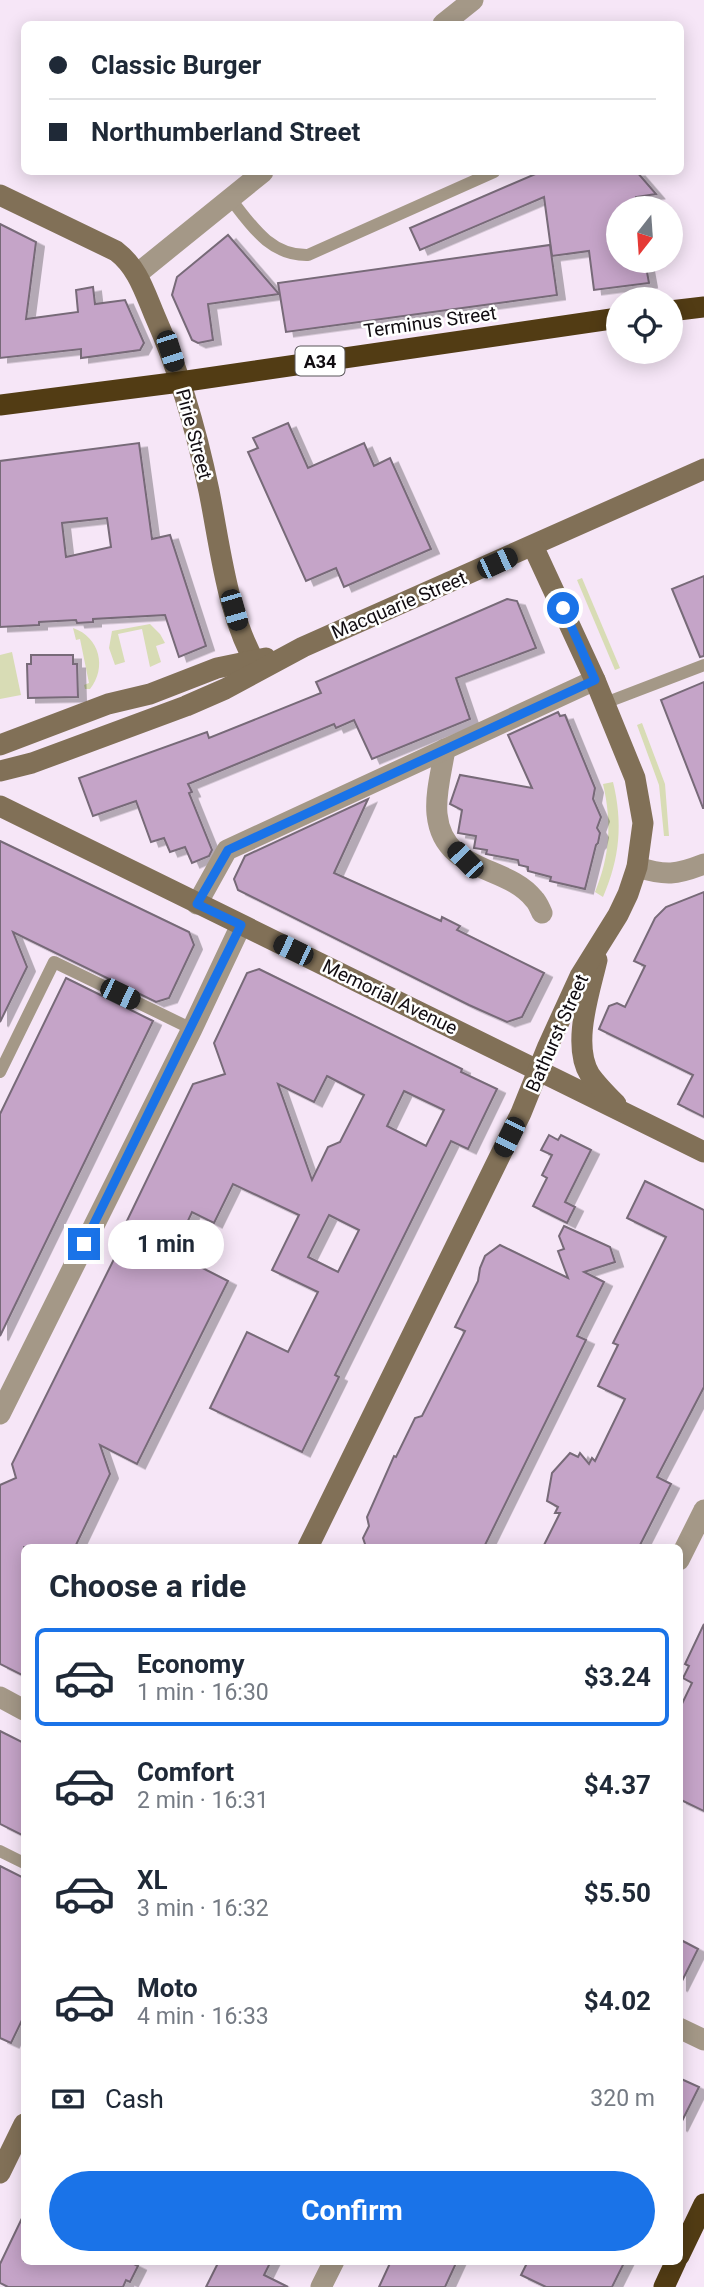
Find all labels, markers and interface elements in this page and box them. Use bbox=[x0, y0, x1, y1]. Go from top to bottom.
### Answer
text: Classic Burger bbox=[91, 50, 261, 80]
text: Northumberland Street bbox=[91, 117, 360, 147]
north arrow bbox=[606, 196, 682, 273]
map controls bbox=[606, 196, 683, 364]
button: locate bbox=[606, 287, 683, 364]
street label: Terminus Street bbox=[362, 301, 498, 343]
car bbox=[154, 328, 187, 374]
road number: A34 bbox=[296, 346, 344, 376]
street label: Pirie Street bbox=[171, 386, 217, 482]
car bbox=[474, 545, 521, 581]
street label: Macquarie Street bbox=[328, 566, 470, 644]
car bbox=[219, 587, 250, 633]
route start bbox=[547, 592, 579, 624]
car bbox=[443, 838, 488, 882]
car bbox=[270, 931, 317, 969]
street label: Memorial Avenue bbox=[319, 954, 461, 1040]
street label: Bathurst Street bbox=[521, 970, 593, 1096]
car bbox=[97, 975, 144, 1013]
car bbox=[491, 1114, 528, 1160]
callout: 1 min bbox=[108, 1220, 224, 1268]
route end bbox=[68, 1228, 100, 1260]
text: 1 min bbox=[137, 1231, 195, 1258]
text: Choose a ride bbox=[49, 1567, 246, 1605]
icon: car bbox=[53, 1646, 116, 1709]
text: Economy bbox=[137, 1649, 244, 1679]
text: $3.24 bbox=[584, 1662, 651, 1692]
text: 1 min · 16:30 bbox=[137, 1679, 269, 1706]
icon: car bbox=[53, 1754, 116, 1817]
text: Comfort bbox=[137, 1757, 234, 1787]
text: $4.37 bbox=[584, 1770, 651, 1800]
text: 2 min · 16:31 bbox=[137, 1787, 269, 1814]
icon: car bbox=[53, 1862, 116, 1925]
text: XL bbox=[137, 1865, 168, 1895]
text: $5.50 bbox=[584, 1878, 651, 1908]
text: 3 min · 16:32 bbox=[137, 1895, 269, 1922]
icon: car bbox=[53, 1970, 116, 2033]
text: Moto bbox=[137, 1973, 198, 2003]
text: $4.02 bbox=[584, 1986, 651, 2016]
text: 4 min · 16:33 bbox=[137, 2003, 269, 2030]
icon: cash bbox=[49, 2080, 87, 2118]
text: Cash bbox=[105, 2084, 164, 2114]
text: 320 m bbox=[590, 2085, 655, 2112]
button: Confirm bbox=[49, 2171, 655, 2251]

